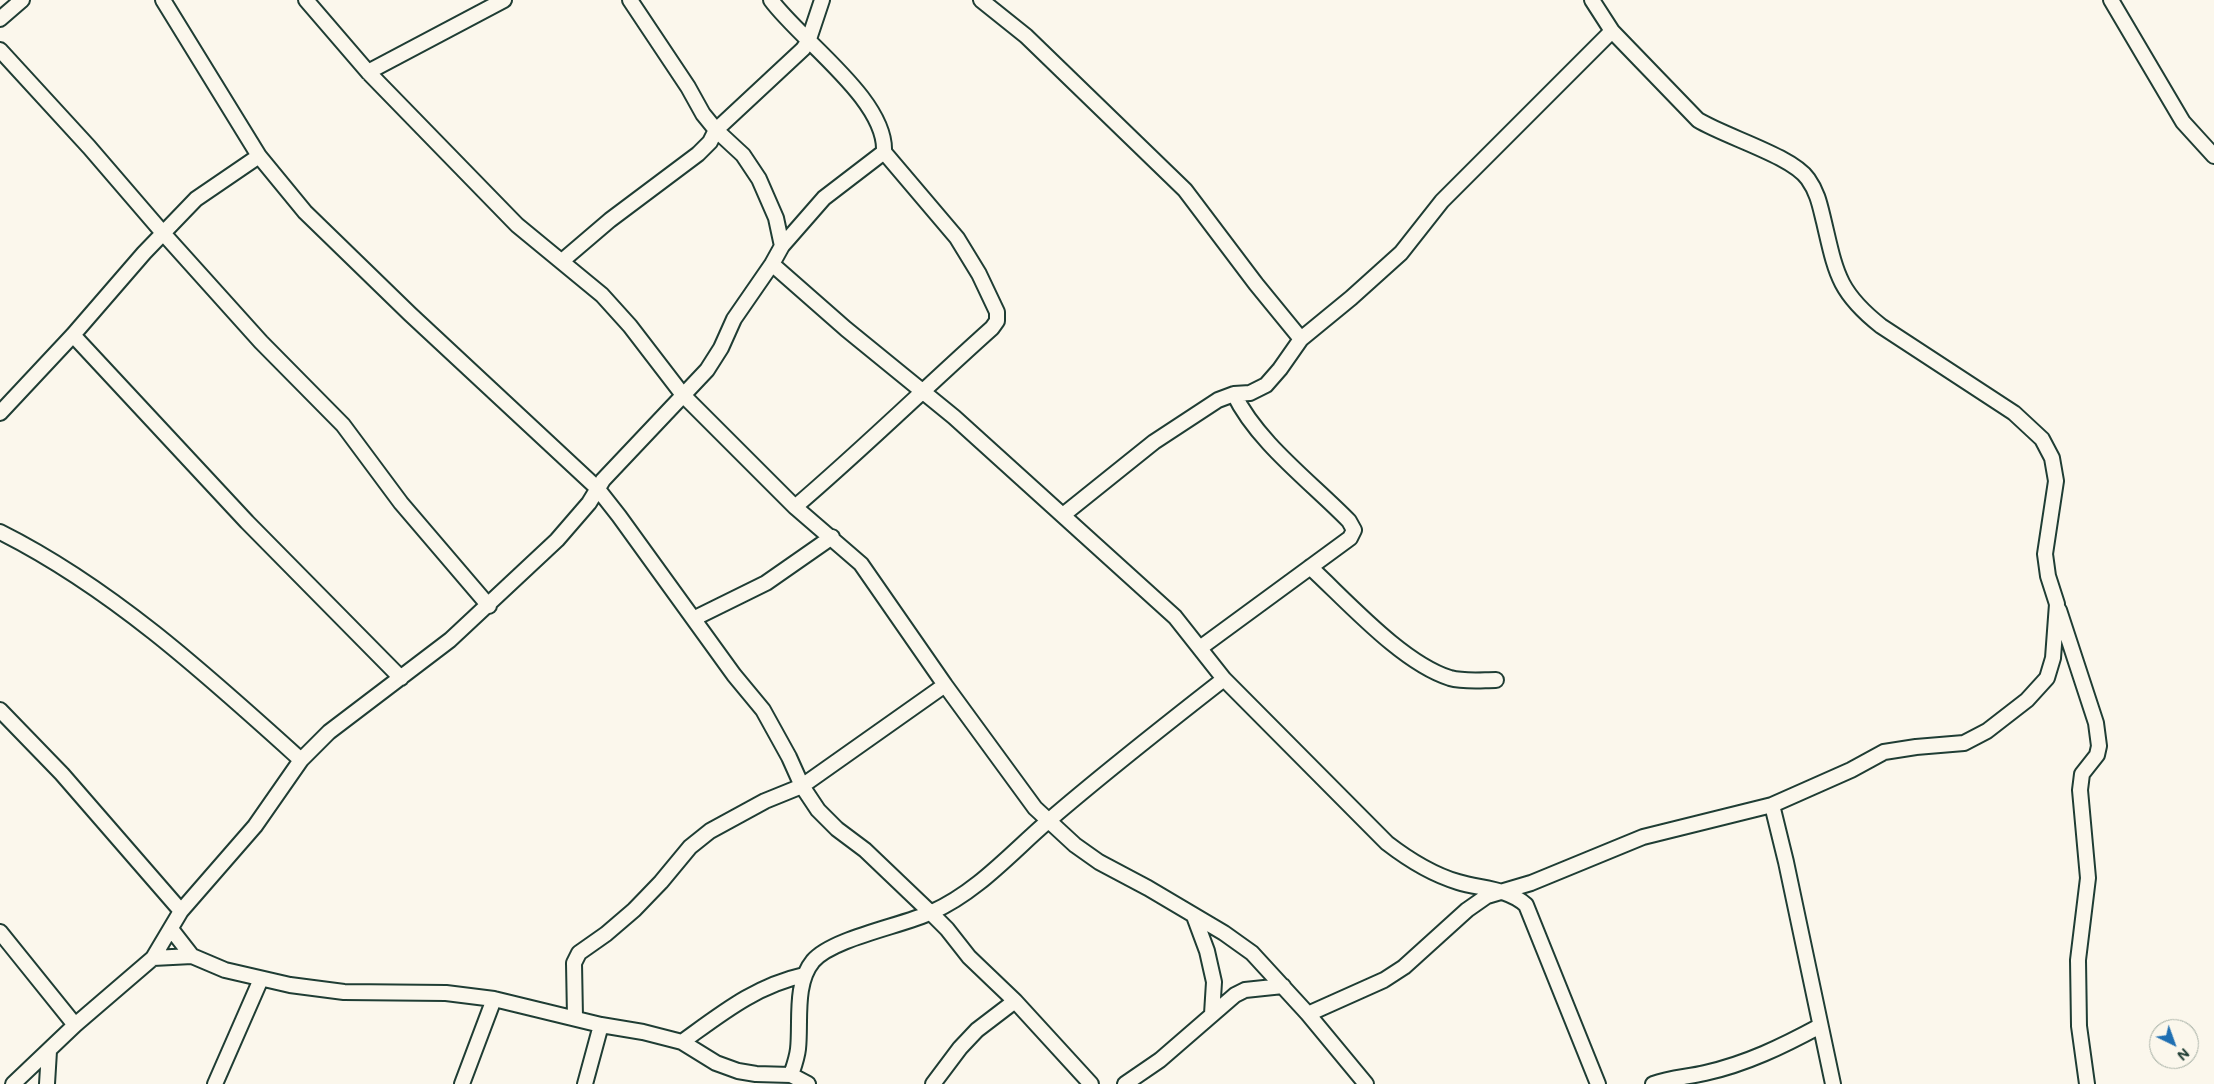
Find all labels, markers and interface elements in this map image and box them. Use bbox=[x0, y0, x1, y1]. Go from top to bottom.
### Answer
north arrow bbox=[2149, 1019, 2199, 1069]
text: N bbox=[2173, 1044, 2194, 1065]

